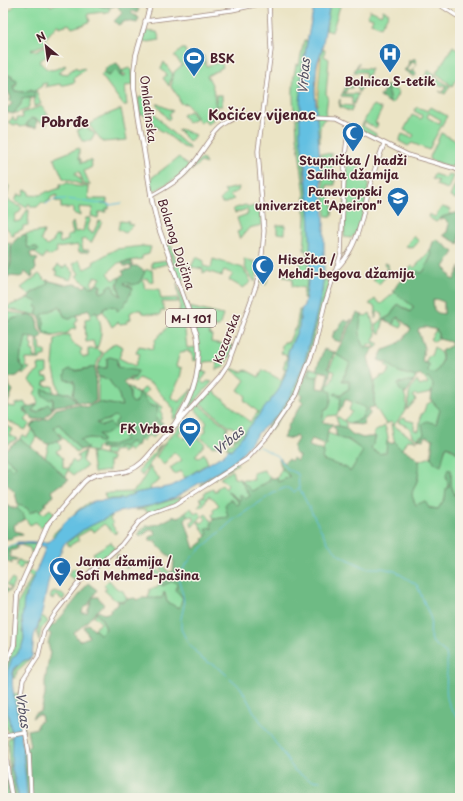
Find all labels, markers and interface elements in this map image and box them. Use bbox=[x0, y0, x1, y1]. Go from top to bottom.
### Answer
north arrow bbox=[26, 26, 66, 66]
text: N bbox=[33, 27, 49, 46]
hospital icon: Bolnica S-tetik bbox=[377, 41, 403, 74]
sports icon: BSK bbox=[181, 45, 207, 78]
place label: BSK bbox=[210, 49, 235, 67]
water label: Vrbas bbox=[292, 56, 314, 95]
place label: Bolnica S-tetik bbox=[345, 72, 435, 90]
street label: Omladinska bbox=[136, 74, 162, 144]
district label: Kočićev vijenac bbox=[208, 104, 316, 125]
district label: Pobrđe bbox=[41, 111, 89, 132]
mosque icon: Stupnička / hadži Saliha džamija bbox=[340, 120, 366, 153]
place label: Stupnička / hadži Saliha džamija bbox=[299, 151, 407, 183]
place label: Panevropski univerzitet "Apeiron" bbox=[255, 182, 382, 214]
school or university icon: Panevropski univerzitet "Apeiron" bbox=[385, 185, 411, 218]
street label: Bolanog Dojčina bbox=[154, 196, 200, 292]
place label: Hisečka / Mehdi-begova džamija bbox=[278, 250, 415, 282]
mosque icon: Hisečka / Mehdi-begova džamija bbox=[250, 253, 276, 286]
road number: M-I 101 bbox=[166, 309, 216, 327]
street label: Kozarska bbox=[208, 310, 244, 366]
sports icon: FK Vrbas bbox=[177, 415, 203, 448]
place label: FK Vrbas bbox=[120, 419, 174, 437]
water label: Vrbas bbox=[208, 420, 248, 459]
place label: Jama džamija / Sofi Mehmed-pašina bbox=[76, 552, 200, 584]
mosque icon: Jama džamija / Sofi Mehmed-pašina bbox=[47, 555, 73, 588]
water label: Vrbas bbox=[12, 691, 36, 730]

